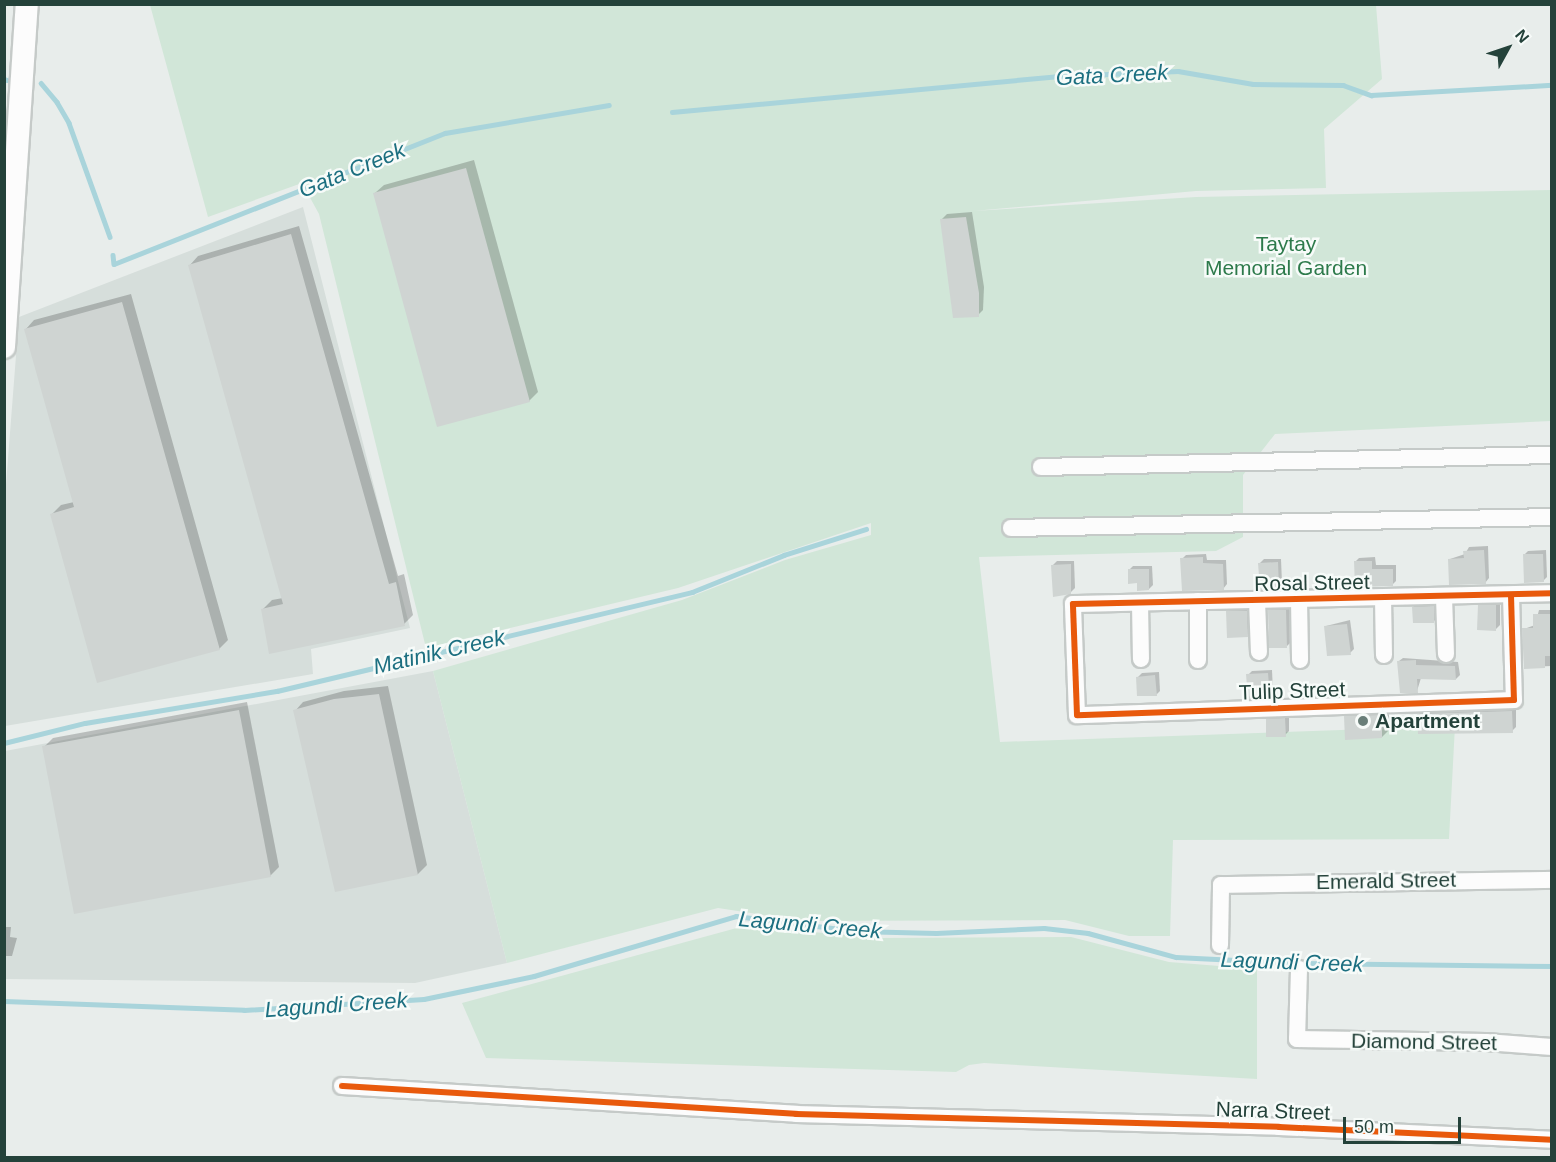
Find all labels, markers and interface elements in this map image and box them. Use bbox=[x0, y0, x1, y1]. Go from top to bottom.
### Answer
north arrow bbox=[1478, 18, 1538, 78]
text: N bbox=[1512, 26, 1532, 46]
water label: Gata Creek bbox=[1055, 59, 1169, 91]
water label: Gata Creek bbox=[295, 137, 409, 203]
park label: Taytay Memorial Garden bbox=[1205, 231, 1367, 281]
street label: Rosal Street bbox=[1254, 569, 1370, 597]
water label: Matinik Creek bbox=[371, 624, 507, 680]
street label: Tulip Street bbox=[1238, 677, 1346, 705]
place label: Apartment bbox=[1375, 708, 1480, 734]
marker: Apartment bbox=[1356, 714, 1370, 728]
street label: Emerald Street bbox=[1316, 867, 1456, 895]
water label: Lagundi Creek bbox=[738, 906, 882, 944]
water label: Lagundi Creek bbox=[1220, 946, 1364, 978]
water label: Lagundi Creek bbox=[264, 987, 408, 1023]
street label: Diamond Street bbox=[1351, 1028, 1497, 1056]
street label: Narra Street bbox=[1215, 1096, 1331, 1126]
scale bar bbox=[1346, 1105, 1464, 1143]
text: 50 m bbox=[1354, 1117, 1394, 1137]

